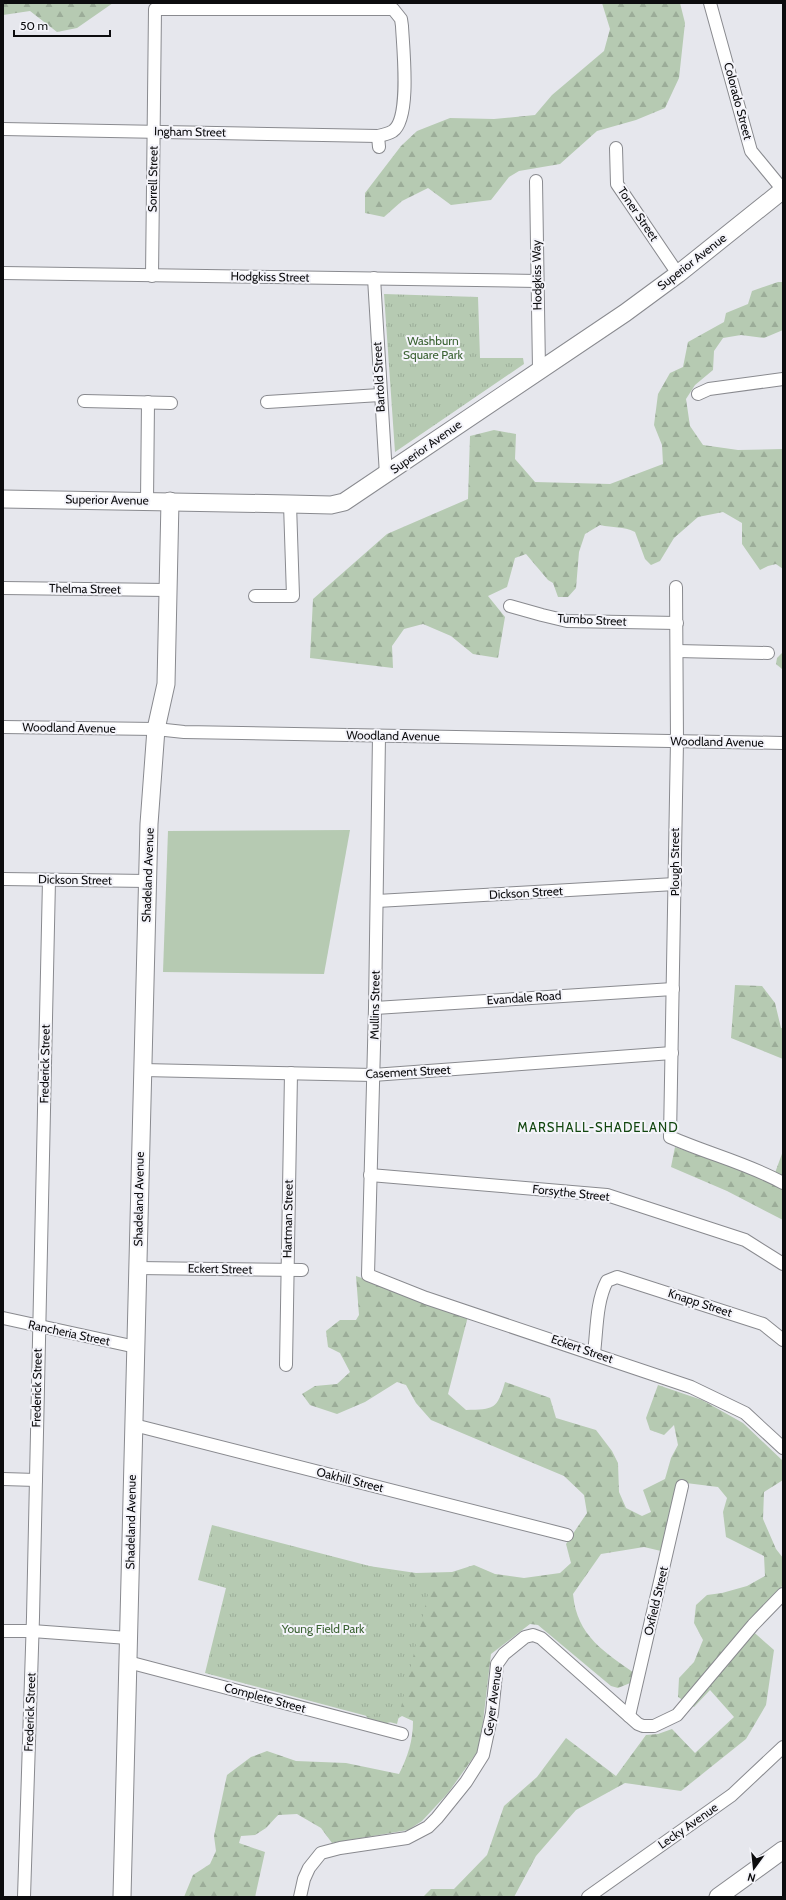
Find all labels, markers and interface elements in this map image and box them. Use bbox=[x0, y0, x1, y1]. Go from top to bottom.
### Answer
scale bar bbox=[14, 12, 110, 38]
text: 50 m bbox=[20, 18, 48, 33]
street label: Colorado Street bbox=[721, 61, 756, 141]
street label: Ingham Street bbox=[154, 123, 226, 140]
street label: Sorrell Street bbox=[144, 146, 161, 212]
street label: Toner Street bbox=[615, 184, 662, 244]
street label: Superior Avenue bbox=[654, 230, 729, 293]
street label: Hodgkiss Way bbox=[528, 240, 545, 310]
street label: Hodgkiss Street bbox=[230, 268, 310, 285]
park label: Washburn Square Park bbox=[403, 333, 464, 362]
street label: Bartold Street bbox=[369, 342, 388, 413]
street label: Superior Avenue bbox=[387, 416, 464, 477]
street label: Superior Avenue bbox=[65, 491, 149, 508]
street label: Thelma Street bbox=[49, 580, 121, 597]
street label: Tumbo Street bbox=[557, 610, 627, 629]
street label: Woodland Avenue bbox=[22, 719, 116, 736]
street label: Woodland Avenue bbox=[346, 727, 440, 744]
street label: Woodland Avenue bbox=[670, 733, 764, 750]
street label: Shadeland Avenue bbox=[138, 827, 157, 923]
street label: Plough Street bbox=[667, 828, 682, 896]
street label: Dickson Street bbox=[38, 871, 112, 888]
street label: Dickson Street bbox=[489, 883, 563, 902]
street label: Mullins Street bbox=[366, 970, 383, 1040]
street label: Evandale Road bbox=[486, 987, 562, 1008]
street label: Frederick Street bbox=[36, 1024, 53, 1104]
street label: Casement Street bbox=[365, 1062, 451, 1081]
district label: MARSHALL-SHADELAND bbox=[517, 1119, 679, 1135]
street label: Shadeland Avenue bbox=[130, 1152, 147, 1246]
street label: Hartman Street bbox=[279, 1180, 296, 1258]
street label: Forsythe Street bbox=[532, 1181, 610, 1204]
street label: Eckert Street bbox=[188, 1260, 252, 1277]
street label: Knapp Street bbox=[666, 1285, 734, 1320]
street label: Rancheria Street bbox=[27, 1317, 111, 1349]
street label: Eckert Street bbox=[549, 1331, 615, 1366]
street label: Frederick Street bbox=[28, 1348, 45, 1428]
street label: Oakhill Street bbox=[315, 1464, 385, 1495]
street label: Shadeland Avenue bbox=[122, 1475, 139, 1569]
street label: Oxfield Street bbox=[640, 1565, 671, 1637]
park label: Young Field Park bbox=[281, 1621, 365, 1636]
street label: Geyer Avenue bbox=[480, 1665, 505, 1737]
street label: Frederick Street bbox=[21, 1672, 38, 1752]
street label: Complete Street bbox=[223, 1679, 307, 1716]
street label: Lecky Avenue bbox=[655, 1799, 721, 1852]
north arrow bbox=[734, 1848, 774, 1888]
text: N bbox=[746, 1870, 757, 1885]

